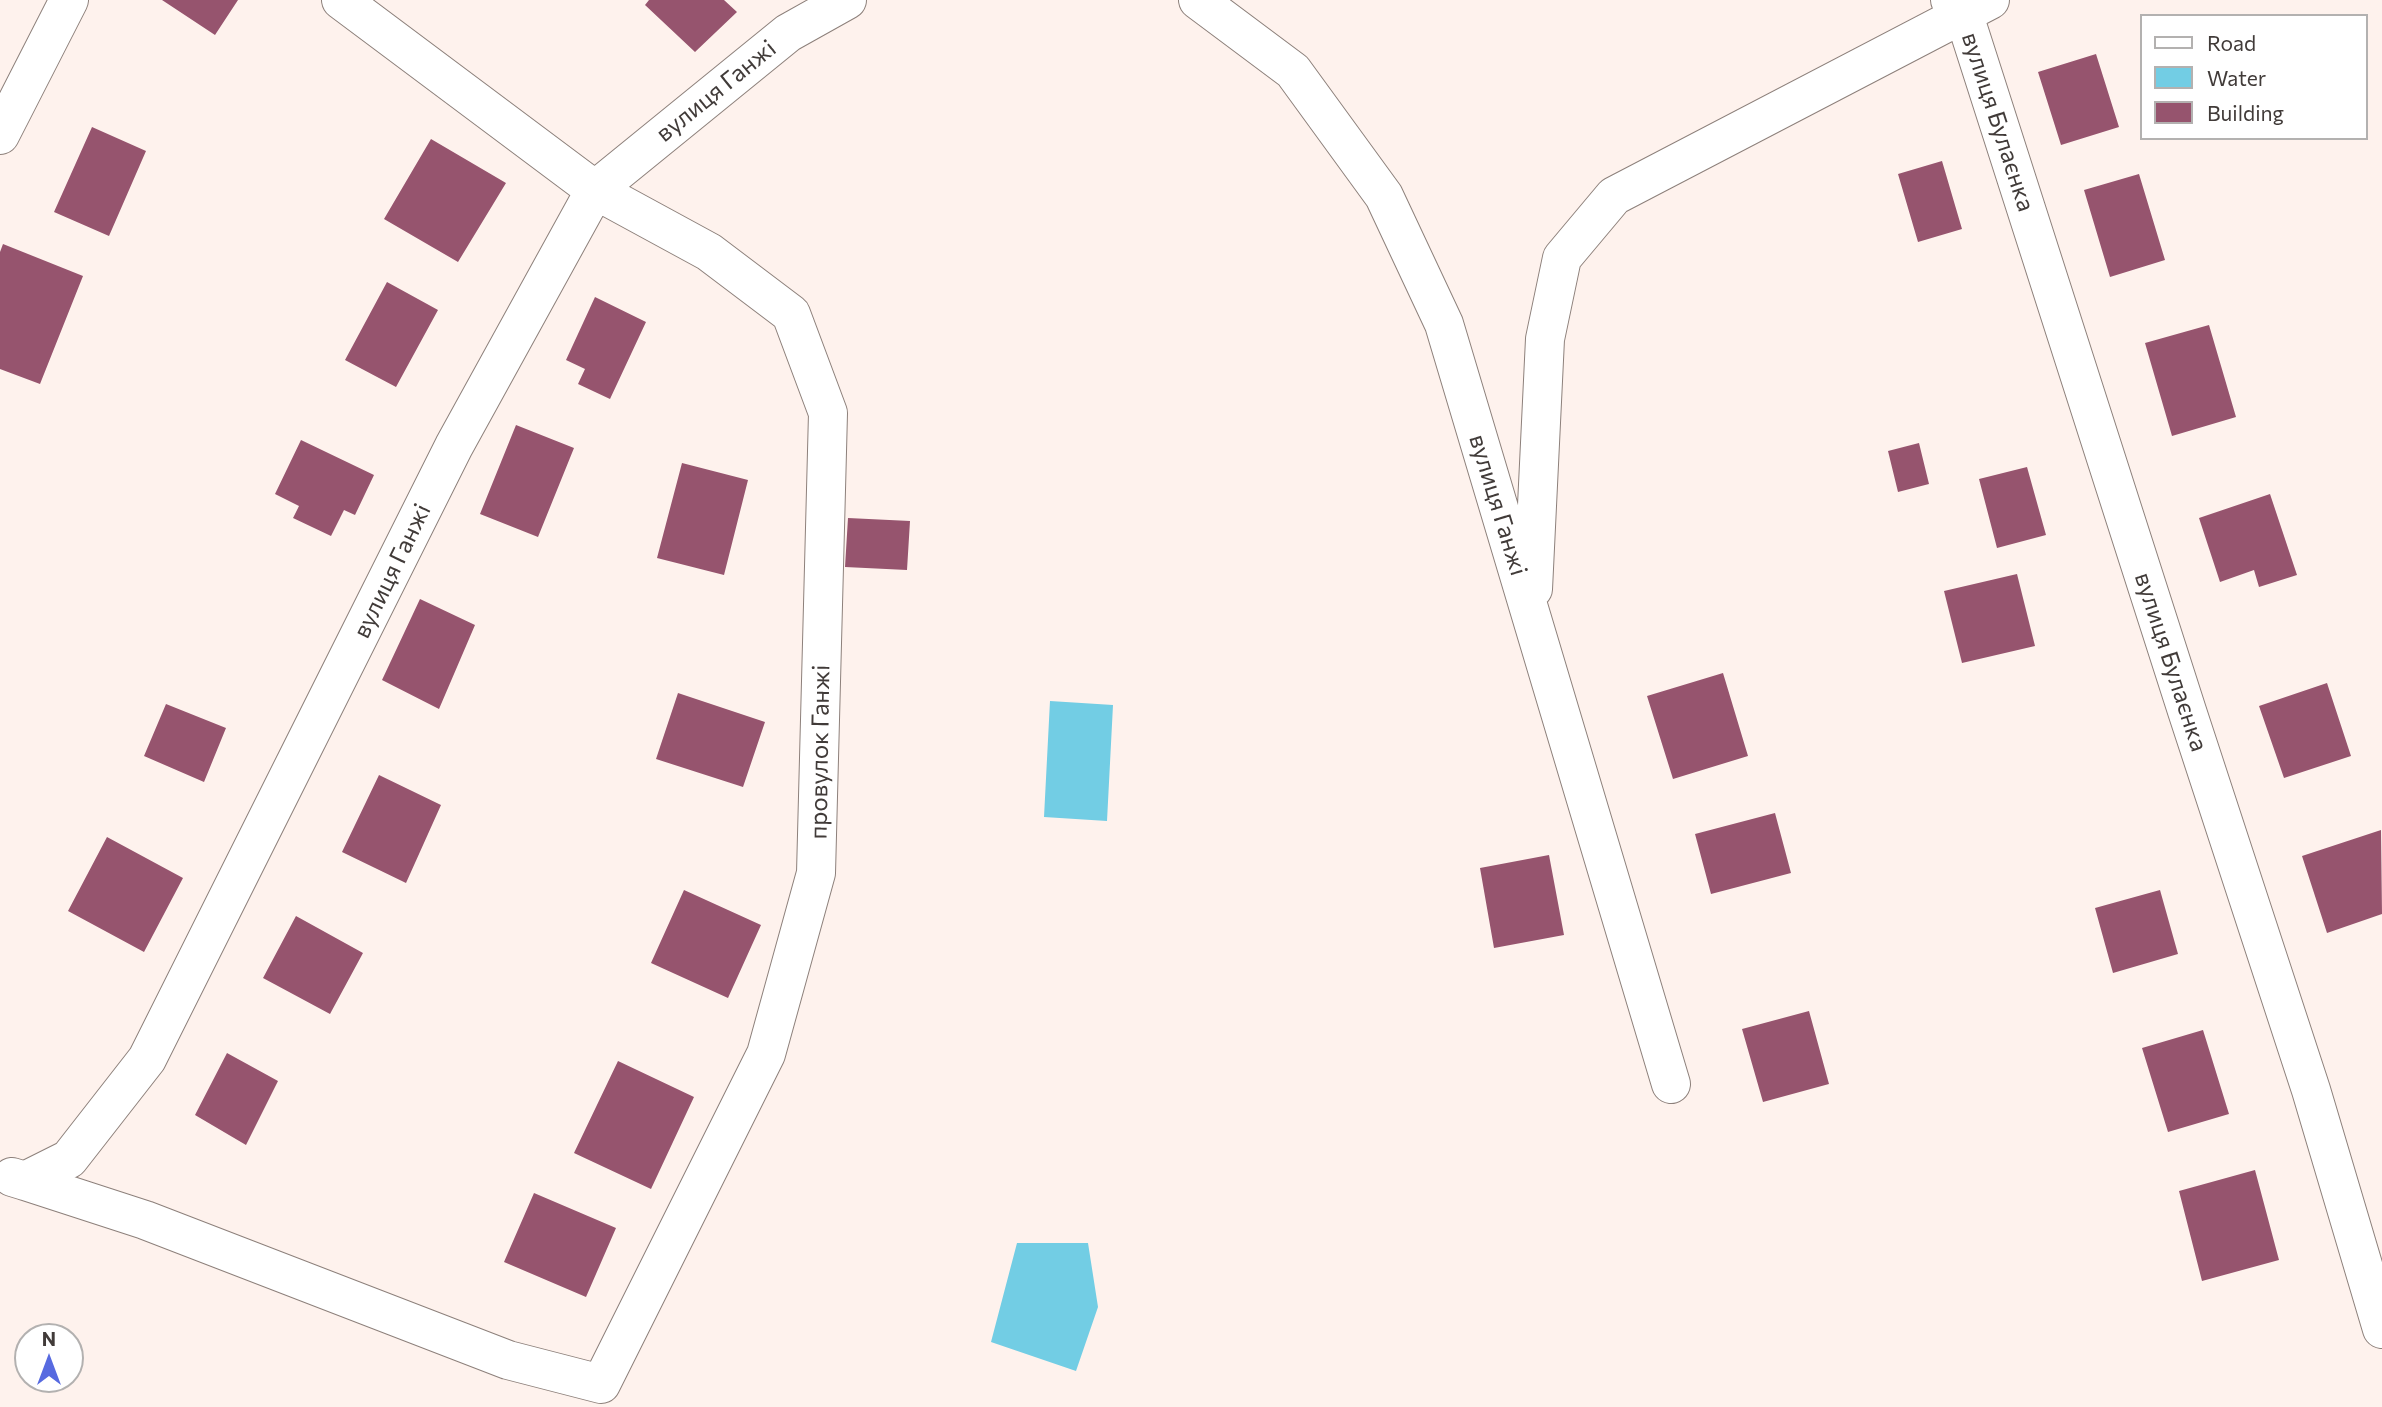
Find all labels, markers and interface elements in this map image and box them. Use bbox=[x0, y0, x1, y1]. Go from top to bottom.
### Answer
legend bbox=[2140, 14, 2368, 140]
street label: вулиця Булаєнка bbox=[1955, 29, 2041, 215]
text: Road bbox=[2207, 30, 2256, 55]
street label: вулиця Ганжі bbox=[650, 34, 782, 148]
text: Water bbox=[2207, 65, 2266, 90]
text: Building bbox=[2207, 100, 2284, 125]
street label: вулиця Ганжі bbox=[1463, 431, 1533, 579]
street label: вулиця Ганжі bbox=[347, 499, 437, 643]
street label: вулиця Булаєнка bbox=[2128, 569, 2214, 755]
street label: провулок Ганжі bbox=[804, 664, 836, 840]
north arrow bbox=[14, 1323, 84, 1393]
text: N bbox=[42, 1327, 56, 1350]

